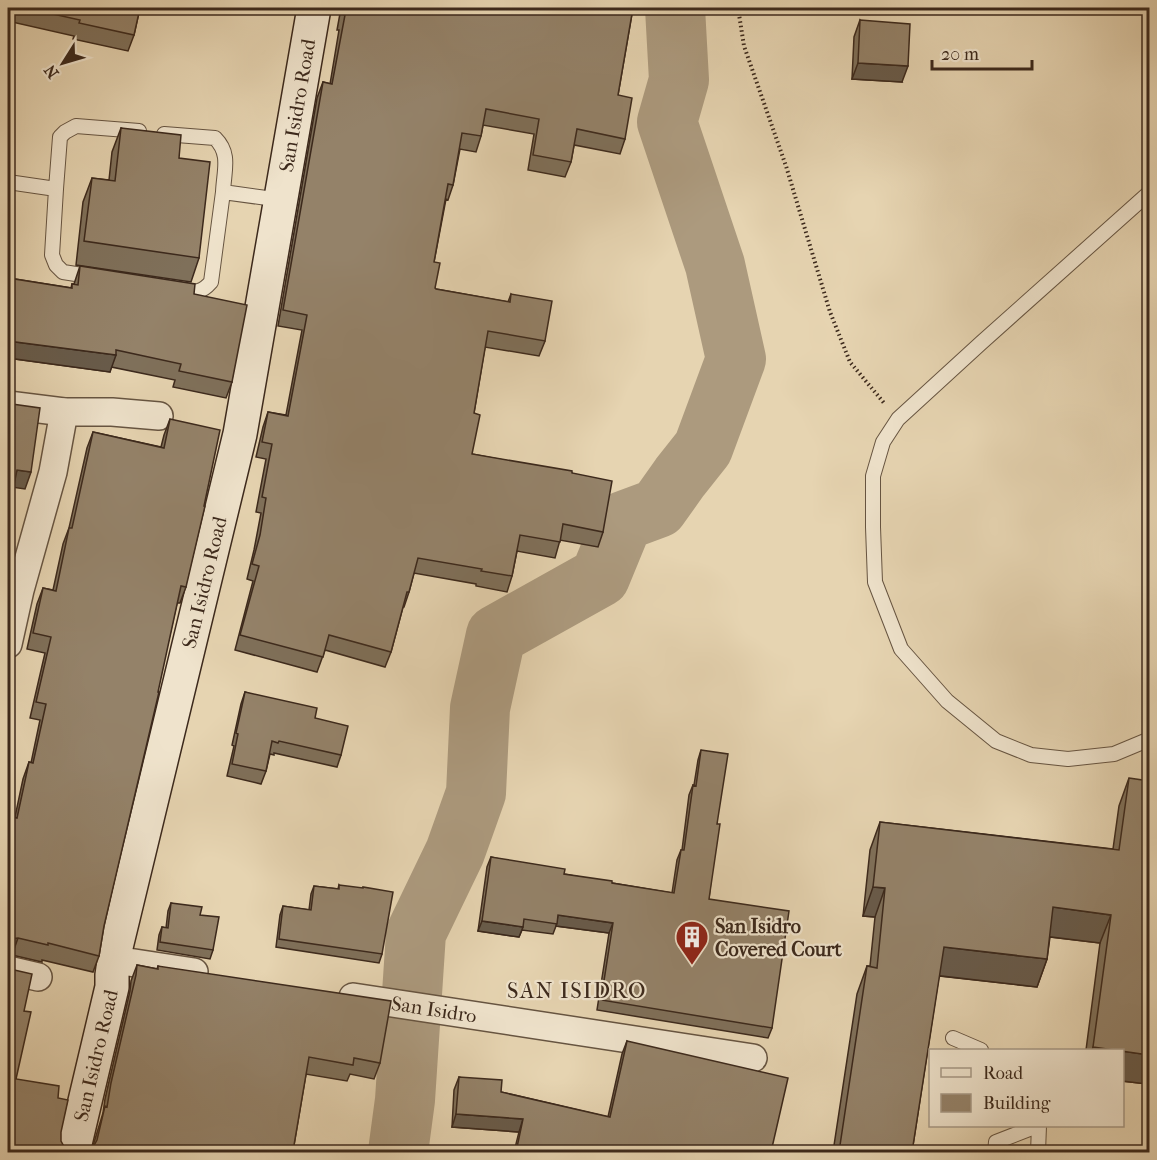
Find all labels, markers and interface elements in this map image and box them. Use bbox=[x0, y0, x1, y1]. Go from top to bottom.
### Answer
north arrow bbox=[33, 33, 93, 93]
scale bar bbox=[932, 33, 1032, 71]
street label: San Isidro Road bbox=[274, 36, 320, 174]
text: 20 m bbox=[941, 44, 979, 65]
text: N bbox=[40, 60, 63, 82]
street label: San Isidro Road bbox=[177, 513, 231, 651]
place label: San Isidro Covered Court bbox=[715, 915, 843, 961]
building icon: San Isidro Covered Court bbox=[674, 919, 710, 966]
district label: SAN ISIDRO bbox=[507, 978, 647, 1004]
street label: San Isidro Road bbox=[69, 986, 123, 1124]
street label: San Isidro bbox=[390, 992, 478, 1027]
legend bbox=[929, 1049, 1124, 1127]
text: Road bbox=[983, 1063, 1023, 1084]
text: Building bbox=[983, 1093, 1051, 1114]

